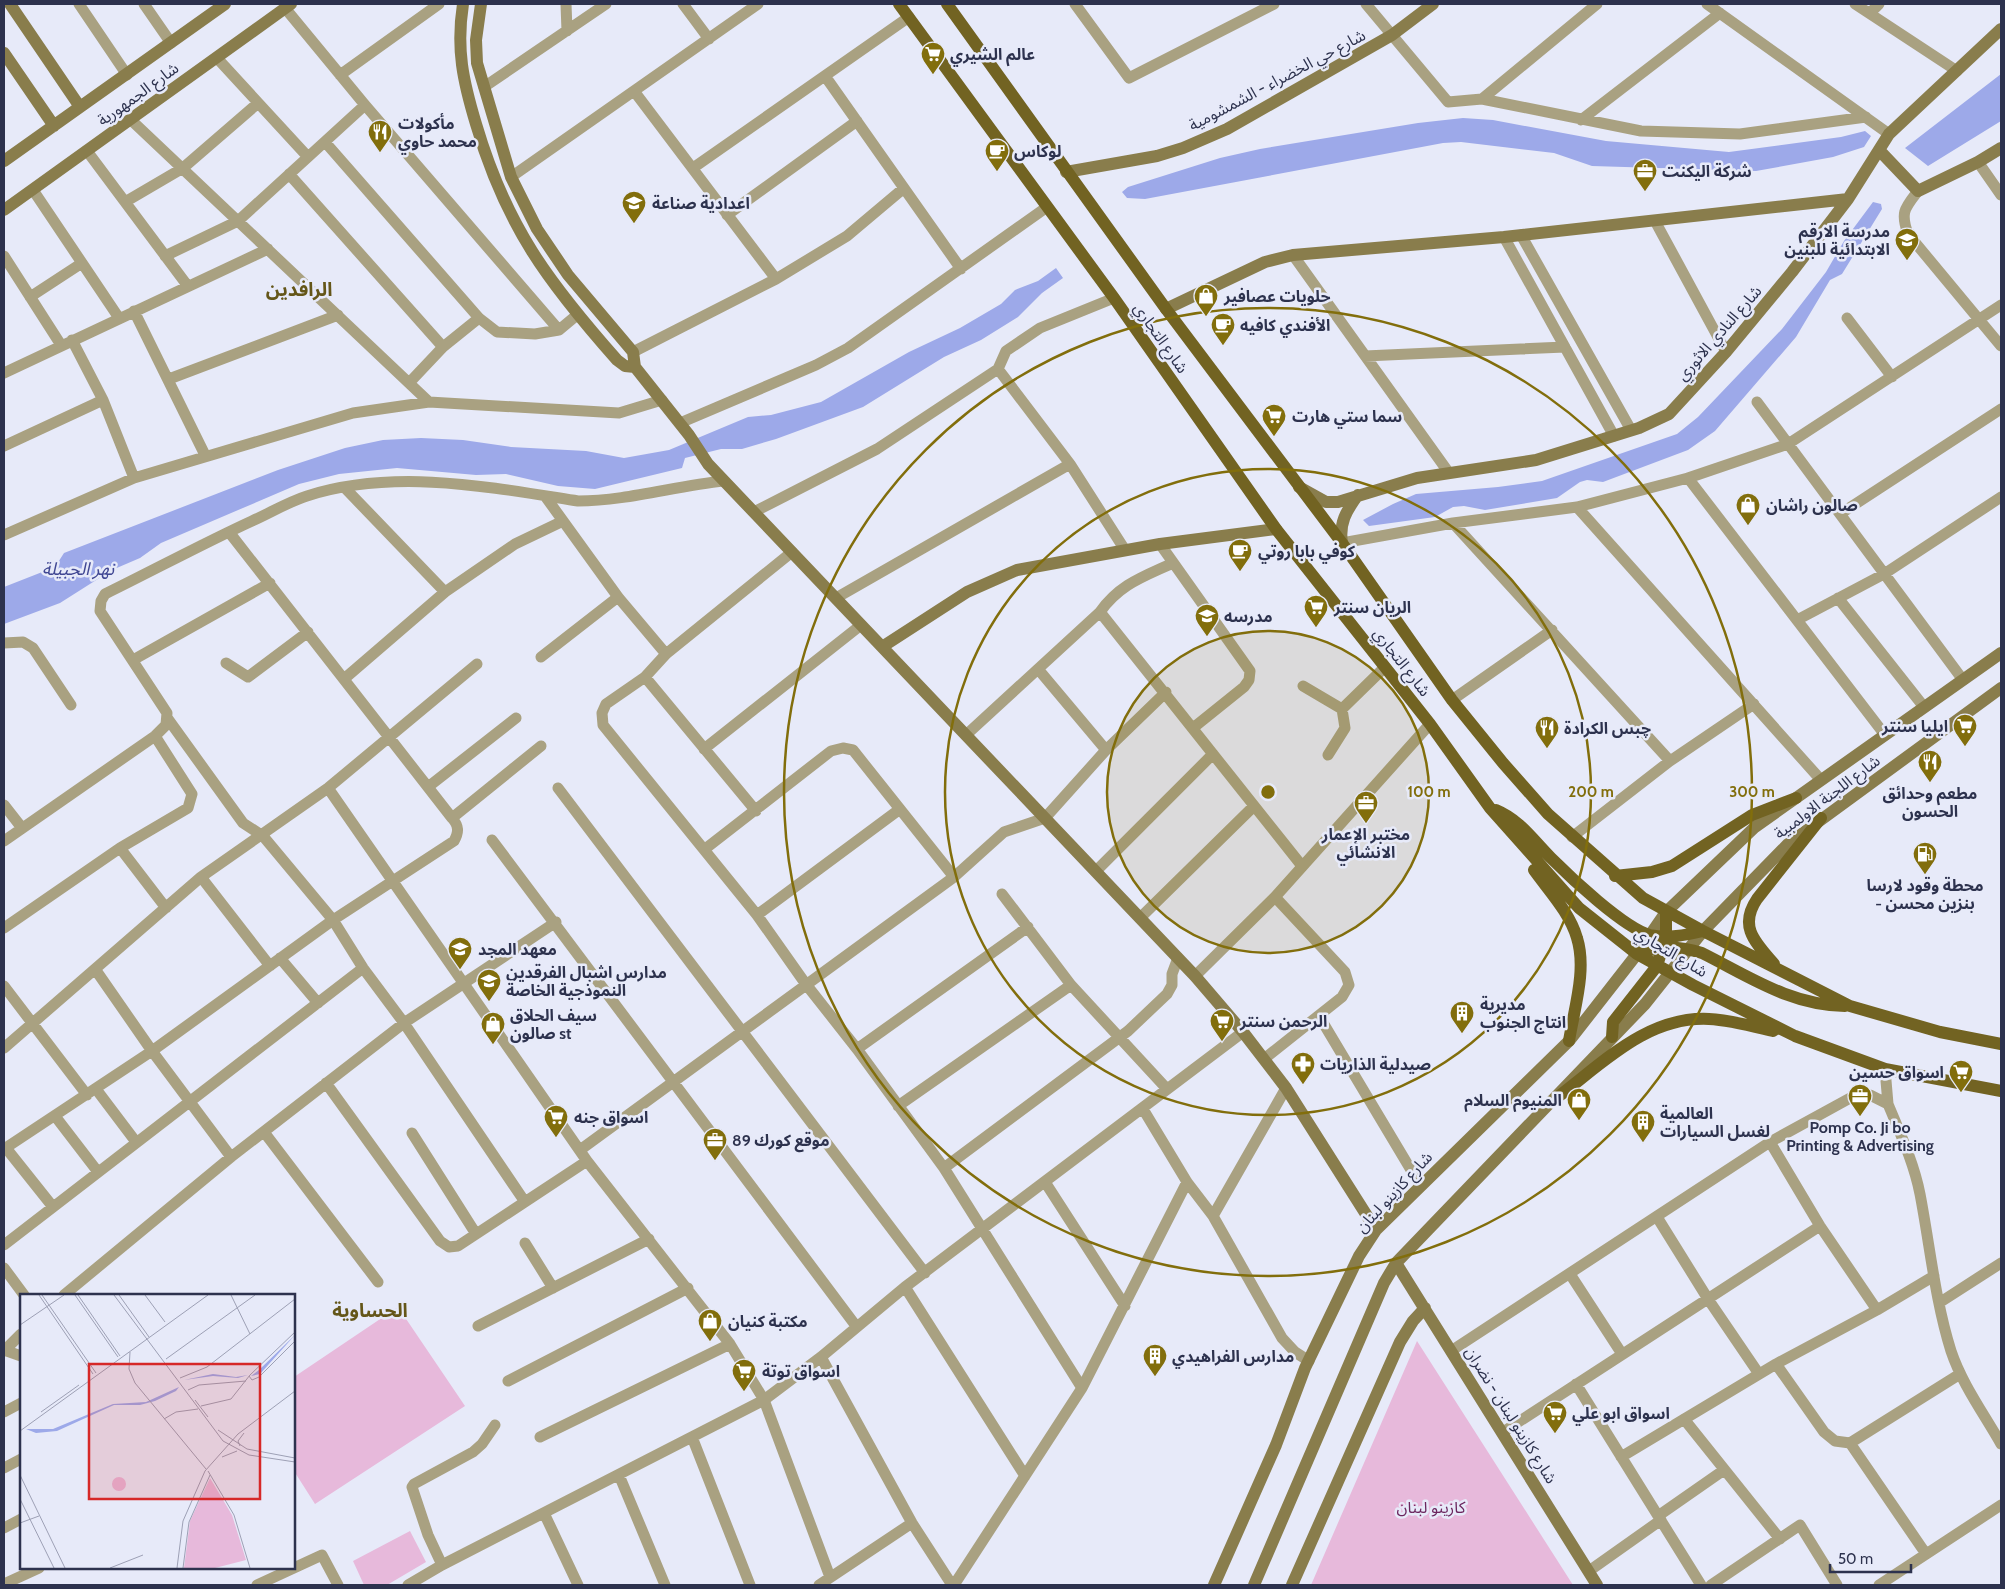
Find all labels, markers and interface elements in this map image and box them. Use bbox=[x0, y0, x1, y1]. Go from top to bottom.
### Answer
street label: شارع حي الخضراء - الشمشومية bbox=[1185, 25, 1370, 137]
supermarket icon: عالم الشيري bbox=[920, 41, 946, 75]
place label: عالم الشيري bbox=[950, 45, 1035, 67]
street label: شارع الجمهورية bbox=[94, 58, 184, 132]
place label: مأكولات محمد حاوي bbox=[398, 113, 477, 154]
restaurant icon: مأكولات محمد حاوي bbox=[367, 119, 393, 153]
cafe icon: لوكاس bbox=[984, 138, 1010, 172]
place label: لوكاس bbox=[1014, 142, 1061, 161]
office icon: شركة اليكنت bbox=[1632, 158, 1658, 192]
place label: شركة اليكنت bbox=[1662, 162, 1752, 181]
school or university icon: اعدادية صناعة bbox=[621, 190, 647, 224]
place label: اعدادية صناعة bbox=[652, 194, 750, 213]
place label: مدرسة الارقم الابتدائية للبنين bbox=[1784, 222, 1890, 259]
school or university icon: مدرسة الارقم الابتدائية للبنين bbox=[1894, 227, 1920, 261]
district label: الرافدين bbox=[266, 278, 332, 301]
street label: شارع النادي الاثوري bbox=[1673, 282, 1768, 386]
shop icon: حلويات عصافير bbox=[1193, 283, 1219, 317]
place label: حلويات عصافير bbox=[1223, 287, 1331, 306]
street label: شارع التجاري bbox=[1127, 299, 1192, 379]
cafe icon: الأفندي كافيه bbox=[1210, 312, 1236, 346]
place label: الأفندي كافيه bbox=[1240, 316, 1330, 338]
supermarket icon: سما ستي هارت bbox=[1261, 403, 1287, 437]
place label: سما ستي هارت bbox=[1292, 407, 1402, 429]
shop icon: صالون راشان bbox=[1735, 492, 1761, 526]
place label: صالون راشان bbox=[1766, 496, 1858, 515]
cafe icon: كوفي بابا روتي bbox=[1227, 538, 1253, 572]
place label: كوفي بابا روتي bbox=[1258, 542, 1356, 564]
water label: نهر الجبيلة bbox=[42, 558, 116, 580]
supermarket icon: الريان سنتر bbox=[1303, 594, 1329, 628]
place label: الريان سنتر bbox=[1333, 598, 1411, 617]
school or university icon: مدرسه bbox=[1194, 603, 1220, 637]
place label: مدرسه bbox=[1224, 607, 1273, 626]
street label: شارع التجاري bbox=[1367, 624, 1435, 702]
supermarket icon: ايليا سنتر bbox=[1952, 713, 1978, 747]
restaurant icon: چبس الكرادة bbox=[1534, 715, 1560, 749]
place label: ايليا سنتر bbox=[1881, 717, 1948, 736]
place label: چبس الكرادة bbox=[1564, 719, 1651, 738]
restaurant icon: مطعم وحدائق الحسون bbox=[1917, 749, 1943, 783]
street label: شارع اللجنة الاولمبية bbox=[1770, 751, 1885, 845]
centre of rings bbox=[1259, 783, 1277, 801]
text: 100 m bbox=[1407, 783, 1451, 801]
text: 200 m bbox=[1568, 783, 1614, 801]
text: 300 m bbox=[1729, 783, 1775, 801]
place label: مطعم وحدائق الحسون bbox=[1883, 784, 1977, 821]
office icon: مختبر الإعمار الانشائي bbox=[1353, 790, 1379, 824]
place label: مختبر الإعمار الانشائي bbox=[1321, 825, 1410, 865]
fuel station icon: محطة وقود لارسا - بنزين محسن bbox=[1912, 841, 1938, 875]
place label: محطة وقود لارسا - بنزين محسن bbox=[1866, 876, 1984, 913]
street label: شارع التجاري bbox=[1630, 923, 1711, 984]
school or university icon: معهد المجد bbox=[447, 936, 473, 970]
place label: معهد المجد bbox=[478, 940, 557, 959]
place label: مدارس اشبال الفرقدين النموذجية الخاصة bbox=[506, 963, 667, 1000]
school or university icon: مدارس اشبال الفرقدين النموذجية الخاصة bbox=[476, 968, 502, 1002]
place label: مديرية انتاج الجنوب bbox=[1480, 995, 1566, 1034]
building icon: مديرية انتاج الجنوب bbox=[1449, 1000, 1475, 1034]
place label: سيف الحلاق صالون st bbox=[510, 1006, 597, 1043]
supermarket icon: الرحمن سنتر bbox=[1209, 1008, 1235, 1042]
shop icon: سيف الحلاق صالون st bbox=[480, 1011, 506, 1045]
place label: الرحمن سنتر bbox=[1239, 1012, 1327, 1031]
pharmacy icon: صيدلية الذاريات bbox=[1290, 1051, 1316, 1085]
place label: صيدلية الذاريات bbox=[1320, 1055, 1431, 1074]
supermarket icon: اسواق حسين bbox=[1948, 1059, 1974, 1093]
place label: اسواق حسين bbox=[1849, 1063, 1944, 1082]
office icon: Pomp Co. Ji bo Printing & Advertising bbox=[1847, 1083, 1873, 1117]
shop icon: المنيوم السلام bbox=[1566, 1087, 1592, 1121]
place label: المنيوم السلام bbox=[1464, 1091, 1562, 1112]
supermarket icon: اسواق جنه bbox=[543, 1104, 569, 1138]
place label: العالمية لغسل السيارات bbox=[1660, 1104, 1770, 1141]
place label: اسواق جنه bbox=[574, 1108, 648, 1127]
building icon: العالمية لغسل السيارات bbox=[1630, 1109, 1656, 1143]
place label: Pomp Co. Ji bo Printing & Advertising bbox=[1786, 1118, 1934, 1155]
office icon: موقع كورك 89 bbox=[702, 1127, 728, 1161]
place label: موقع كورك 89 bbox=[732, 1131, 829, 1153]
street label: شارع كازينو لبنان bbox=[1352, 1148, 1438, 1238]
inset map bbox=[20, 1294, 295, 1569]
district label: الحساوية bbox=[332, 1299, 408, 1322]
shop icon: مكتبة كنيان bbox=[697, 1308, 723, 1342]
place label: مكتبة كنيان bbox=[728, 1312, 808, 1331]
building icon: مدارس الفراهيدي bbox=[1142, 1343, 1168, 1377]
street label: شارع كازينو لبنان - نضران bbox=[1459, 1343, 1561, 1489]
place label: مدارس الفراهيدي bbox=[1172, 1347, 1294, 1369]
supermarket icon: اسواق توتة bbox=[731, 1358, 757, 1392]
place label: اسواق توتة bbox=[762, 1362, 840, 1381]
supermarket icon: اسواق ابو علي bbox=[1542, 1400, 1568, 1434]
place label: اسواق ابو علي bbox=[1572, 1404, 1670, 1426]
park label: كازينو لبنان bbox=[1397, 1498, 1466, 1517]
scale bar bbox=[1830, 1542, 1911, 1574]
text: 50 m bbox=[1838, 1550, 1873, 1568]

